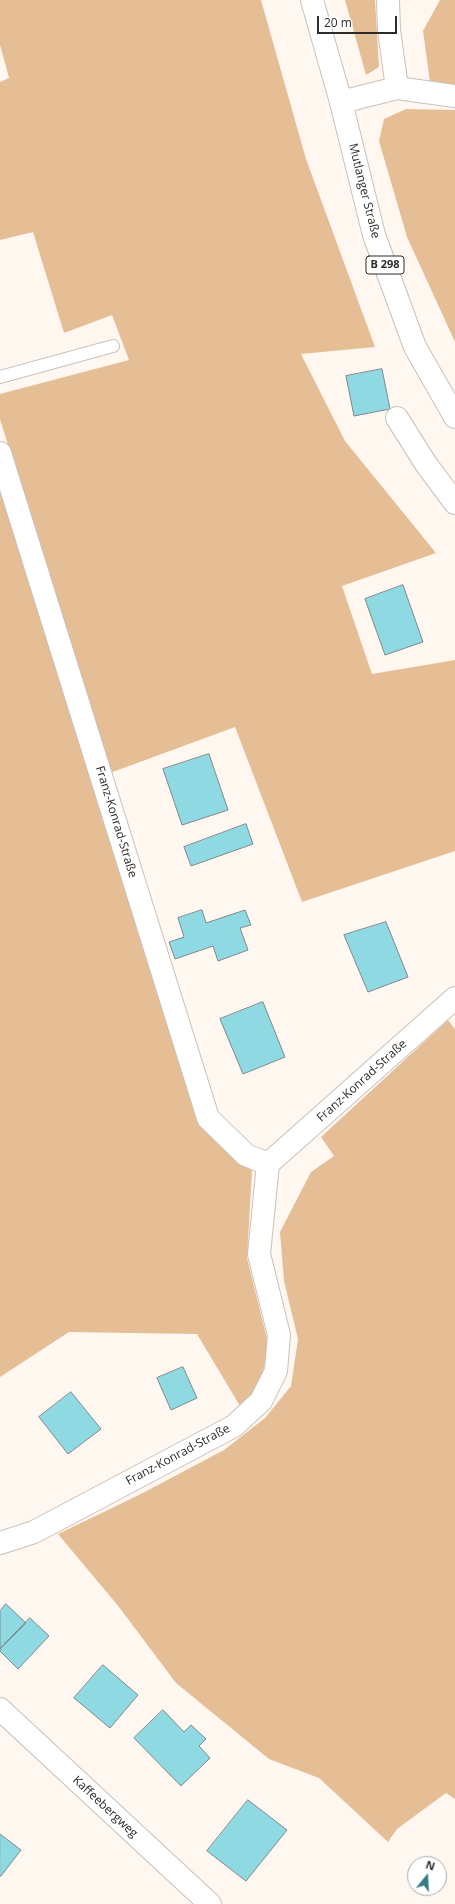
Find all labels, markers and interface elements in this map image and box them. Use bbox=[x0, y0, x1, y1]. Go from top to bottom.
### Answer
scale bar bbox=[319, 8, 399, 34]
text: 20 m bbox=[324, 14, 352, 31]
street label: Mutlanger Straße bbox=[345, 142, 383, 240]
road number: B 298 bbox=[366, 256, 404, 274]
street label: Franz-Konrad-Straße bbox=[92, 764, 140, 880]
street label: Franz-Konrad-Straße bbox=[314, 1037, 410, 1125]
street label: Franz-Konrad-Straße bbox=[123, 1421, 233, 1489]
street label: Kaffeebergweg bbox=[70, 1773, 140, 1841]
north arrow bbox=[407, 1856, 447, 1896]
text: N bbox=[424, 1857, 437, 1874]

